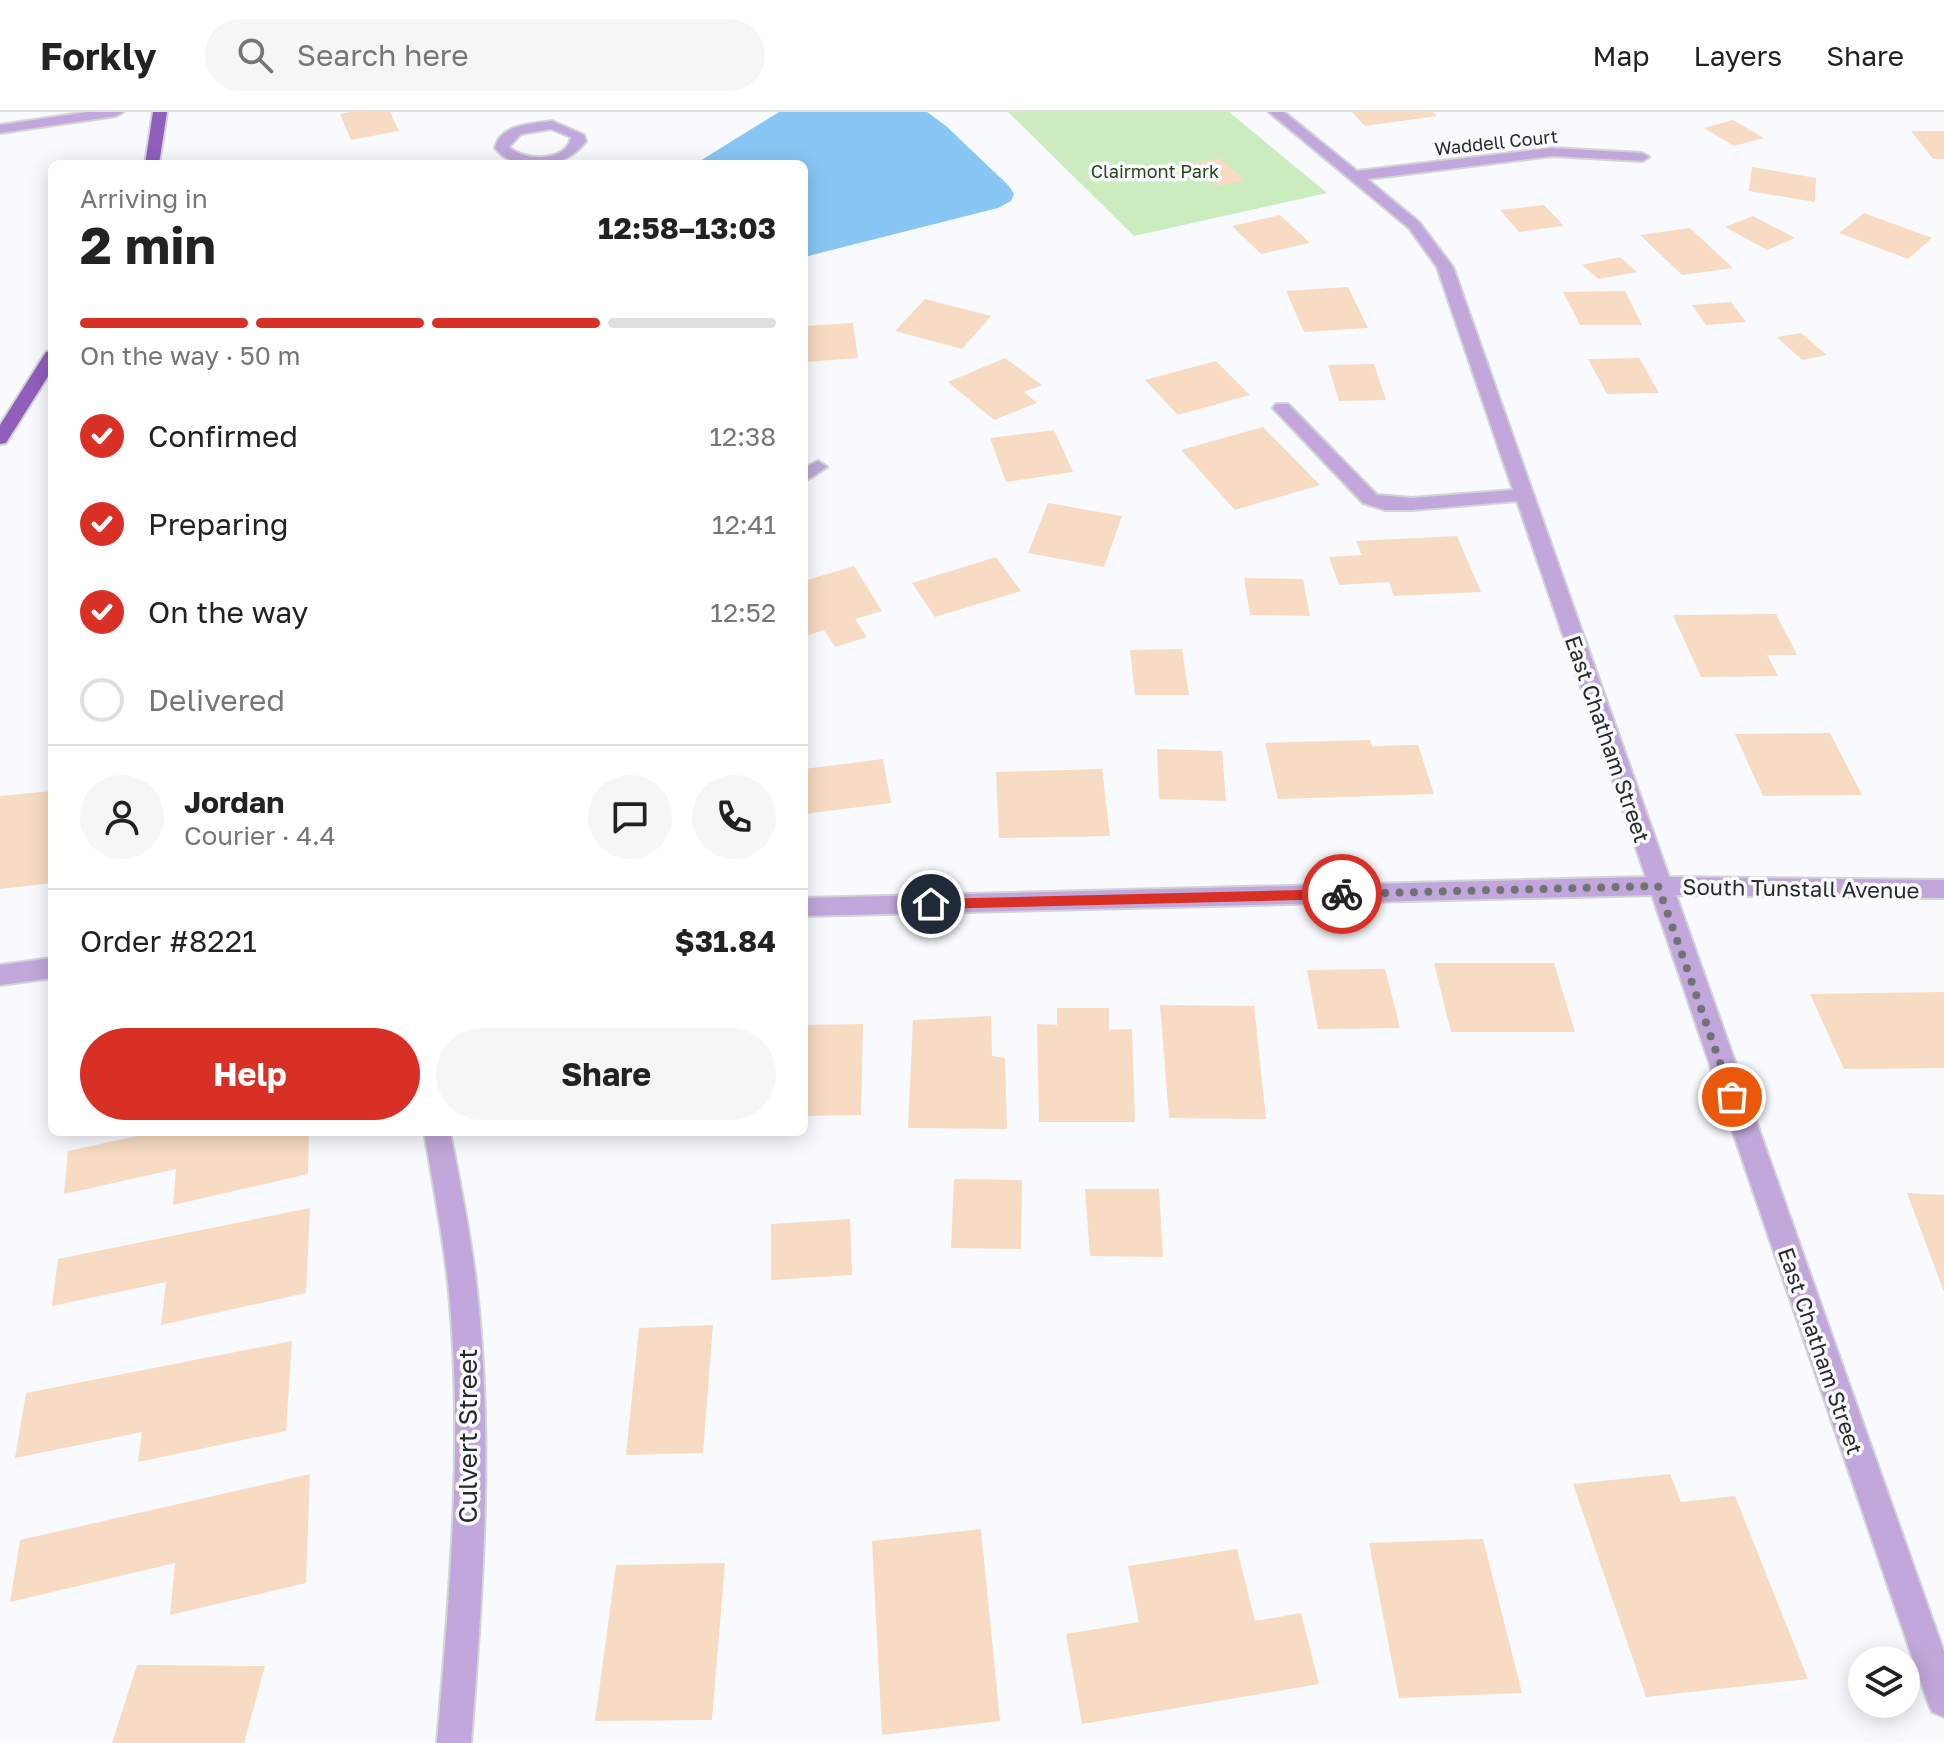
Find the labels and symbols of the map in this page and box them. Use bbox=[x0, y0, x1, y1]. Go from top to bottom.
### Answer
street label: Waddell Court bbox=[1433, 125, 1559, 159]
park label: Clairmont Park bbox=[1091, 160, 1219, 182]
street label: East Chatham Street bbox=[1560, 632, 1656, 846]
courier bbox=[1302, 854, 1382, 934]
pin bbox=[897, 870, 965, 938]
street label: South Tunstall Avenue bbox=[1682, 872, 1920, 904]
pin bbox=[1698, 1063, 1766, 1131]
street label: East Chatham Street bbox=[1773, 1244, 1869, 1458]
street label: Culvert Street bbox=[452, 1349, 483, 1523]

